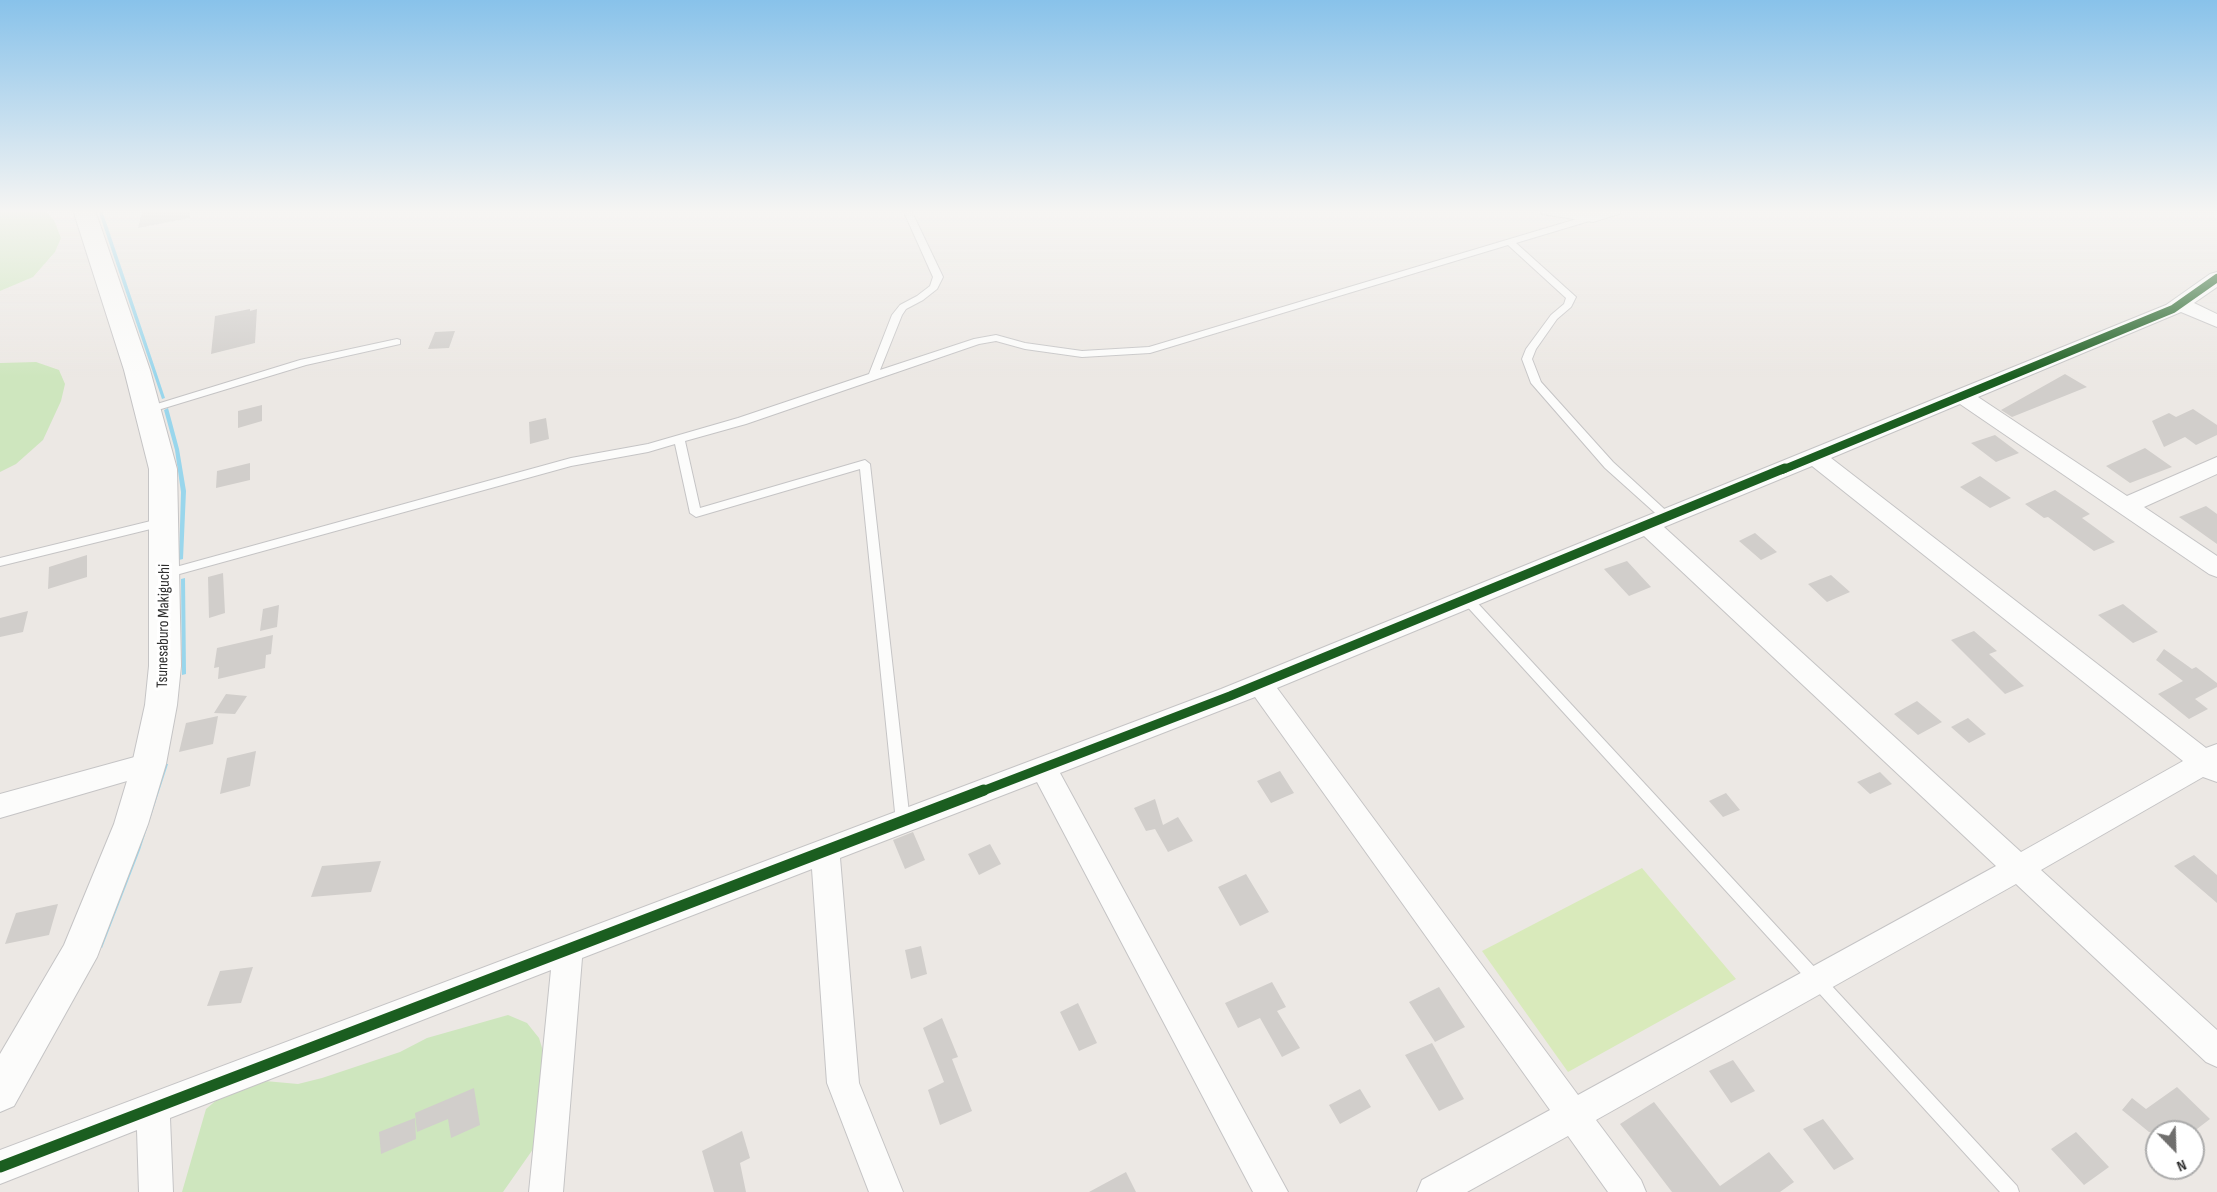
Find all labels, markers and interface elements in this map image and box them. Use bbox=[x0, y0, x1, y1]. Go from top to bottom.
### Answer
street label: Tsunesaburo Makiguchi bbox=[153, 564, 175, 688]
north arrow bbox=[2145, 1120, 2205, 1180]
text: N bbox=[2174, 1155, 2189, 1176]

